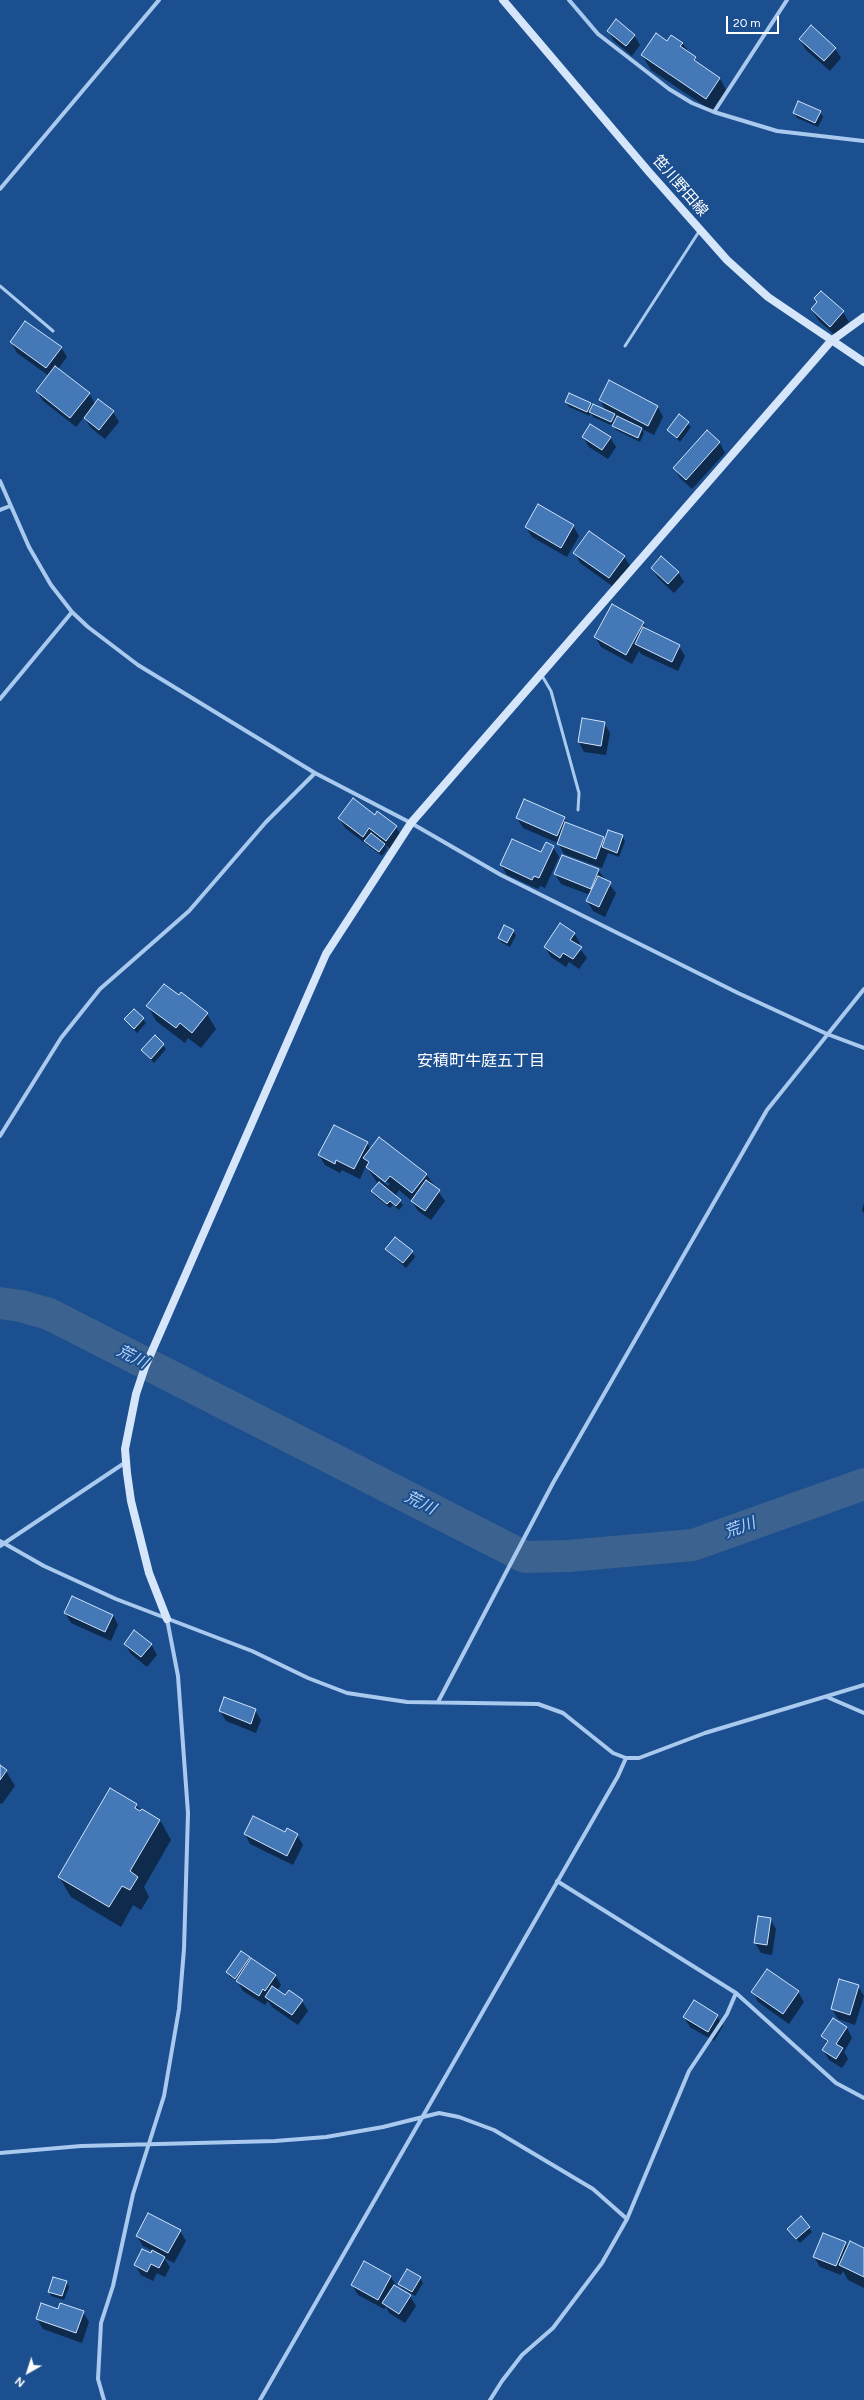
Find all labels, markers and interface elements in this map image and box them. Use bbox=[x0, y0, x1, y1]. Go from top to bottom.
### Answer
scale bar bbox=[728, 8, 781, 34]
text: 20 m bbox=[733, 16, 761, 30]
street label: 笹川野田線 bbox=[649, 152, 711, 220]
district label: 安積町牛庭五丁目 bbox=[417, 1051, 545, 1071]
water label: 荒川 bbox=[113, 1341, 151, 1373]
water label: 荒川 bbox=[401, 1487, 439, 1519]
water label: 荒川 bbox=[722, 1514, 758, 1542]
north arrow bbox=[8, 2352, 48, 2392]
text: N bbox=[13, 2374, 28, 2389]

